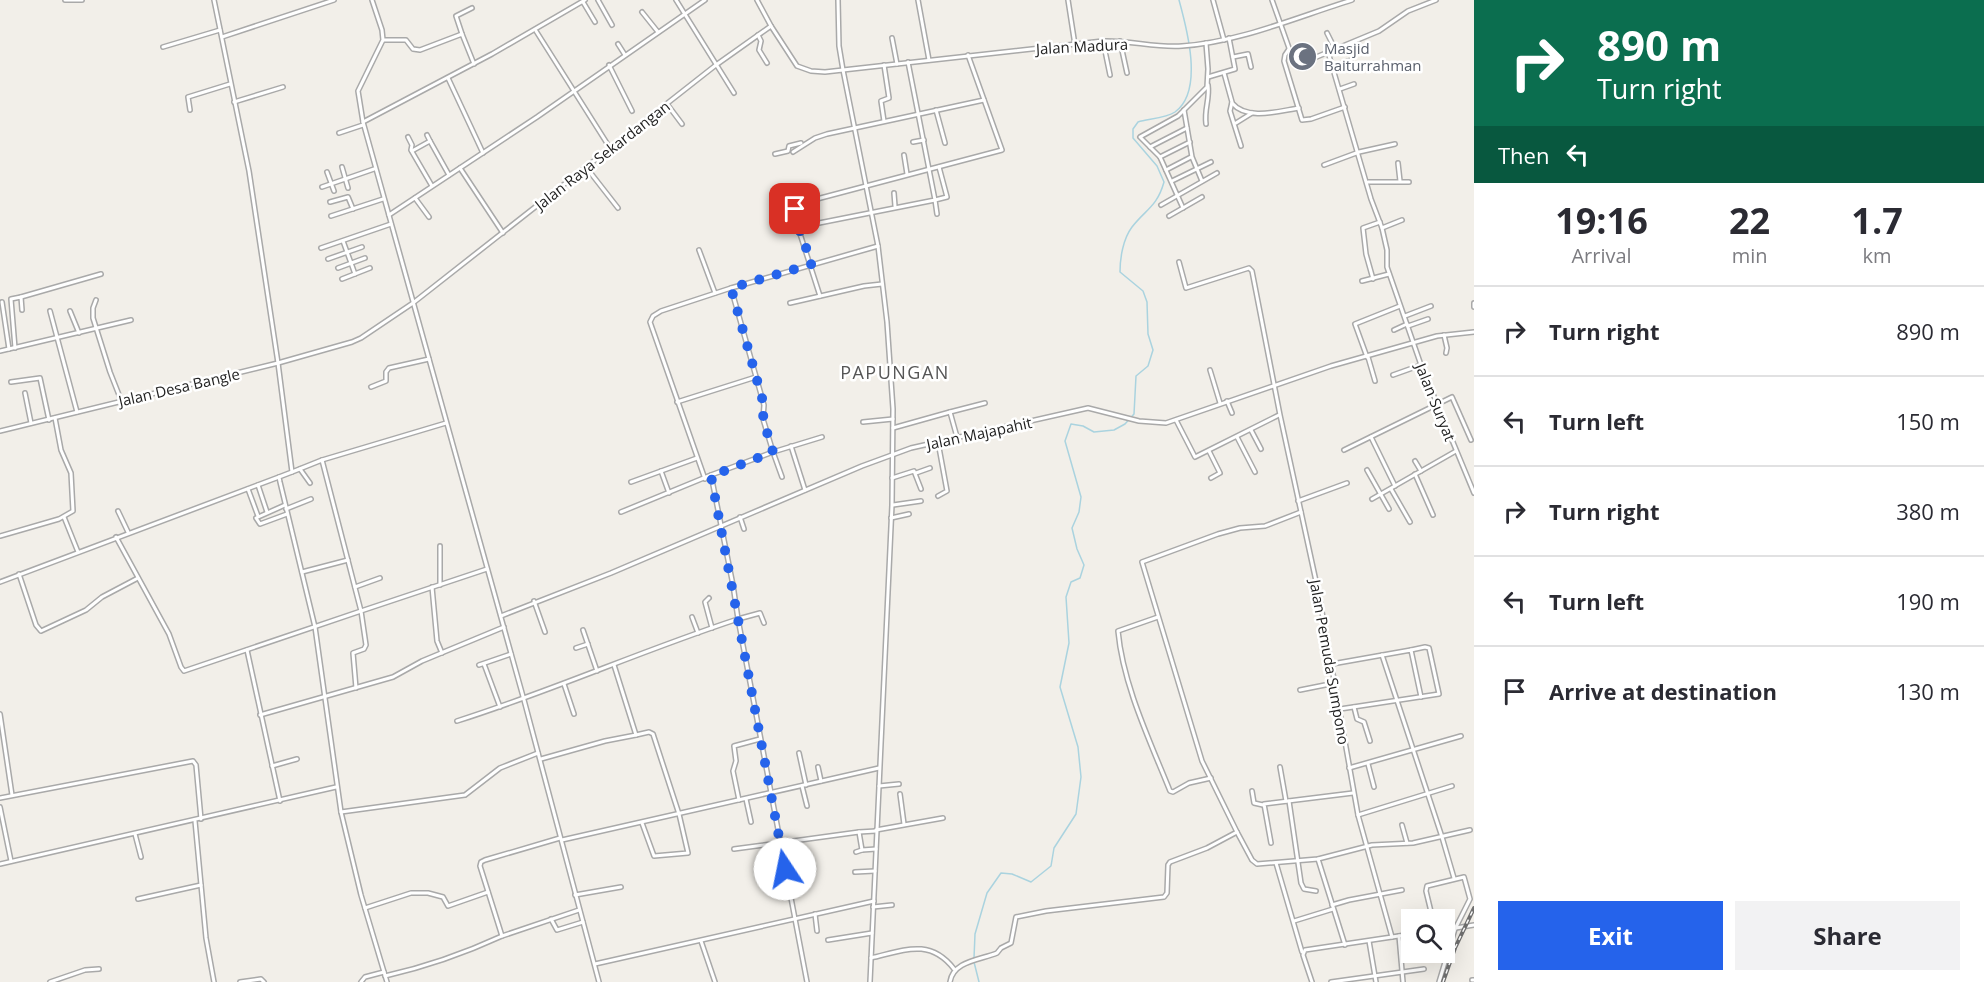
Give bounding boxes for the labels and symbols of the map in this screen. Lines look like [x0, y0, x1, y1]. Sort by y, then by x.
street label: Jalan Madura [1033, 34, 1129, 59]
place label: Masjid Baiturrahman [1324, 38, 1422, 75]
mosque icon: Masjid Baiturrahman [1287, 41, 1319, 73]
street label: Jalan Raya Sekardangan [529, 96, 674, 215]
pin [769, 183, 820, 234]
street label: Jalan Suryat [1411, 358, 1461, 444]
district label: PAPUNGAN [840, 360, 950, 384]
street label: Jalan Desa Bangle [114, 363, 242, 411]
street label: Jalan Majapahit [922, 412, 1034, 454]
street label: Jalan Pemuda Sumpono [1305, 576, 1354, 746]
position arrow [753, 837, 817, 901]

